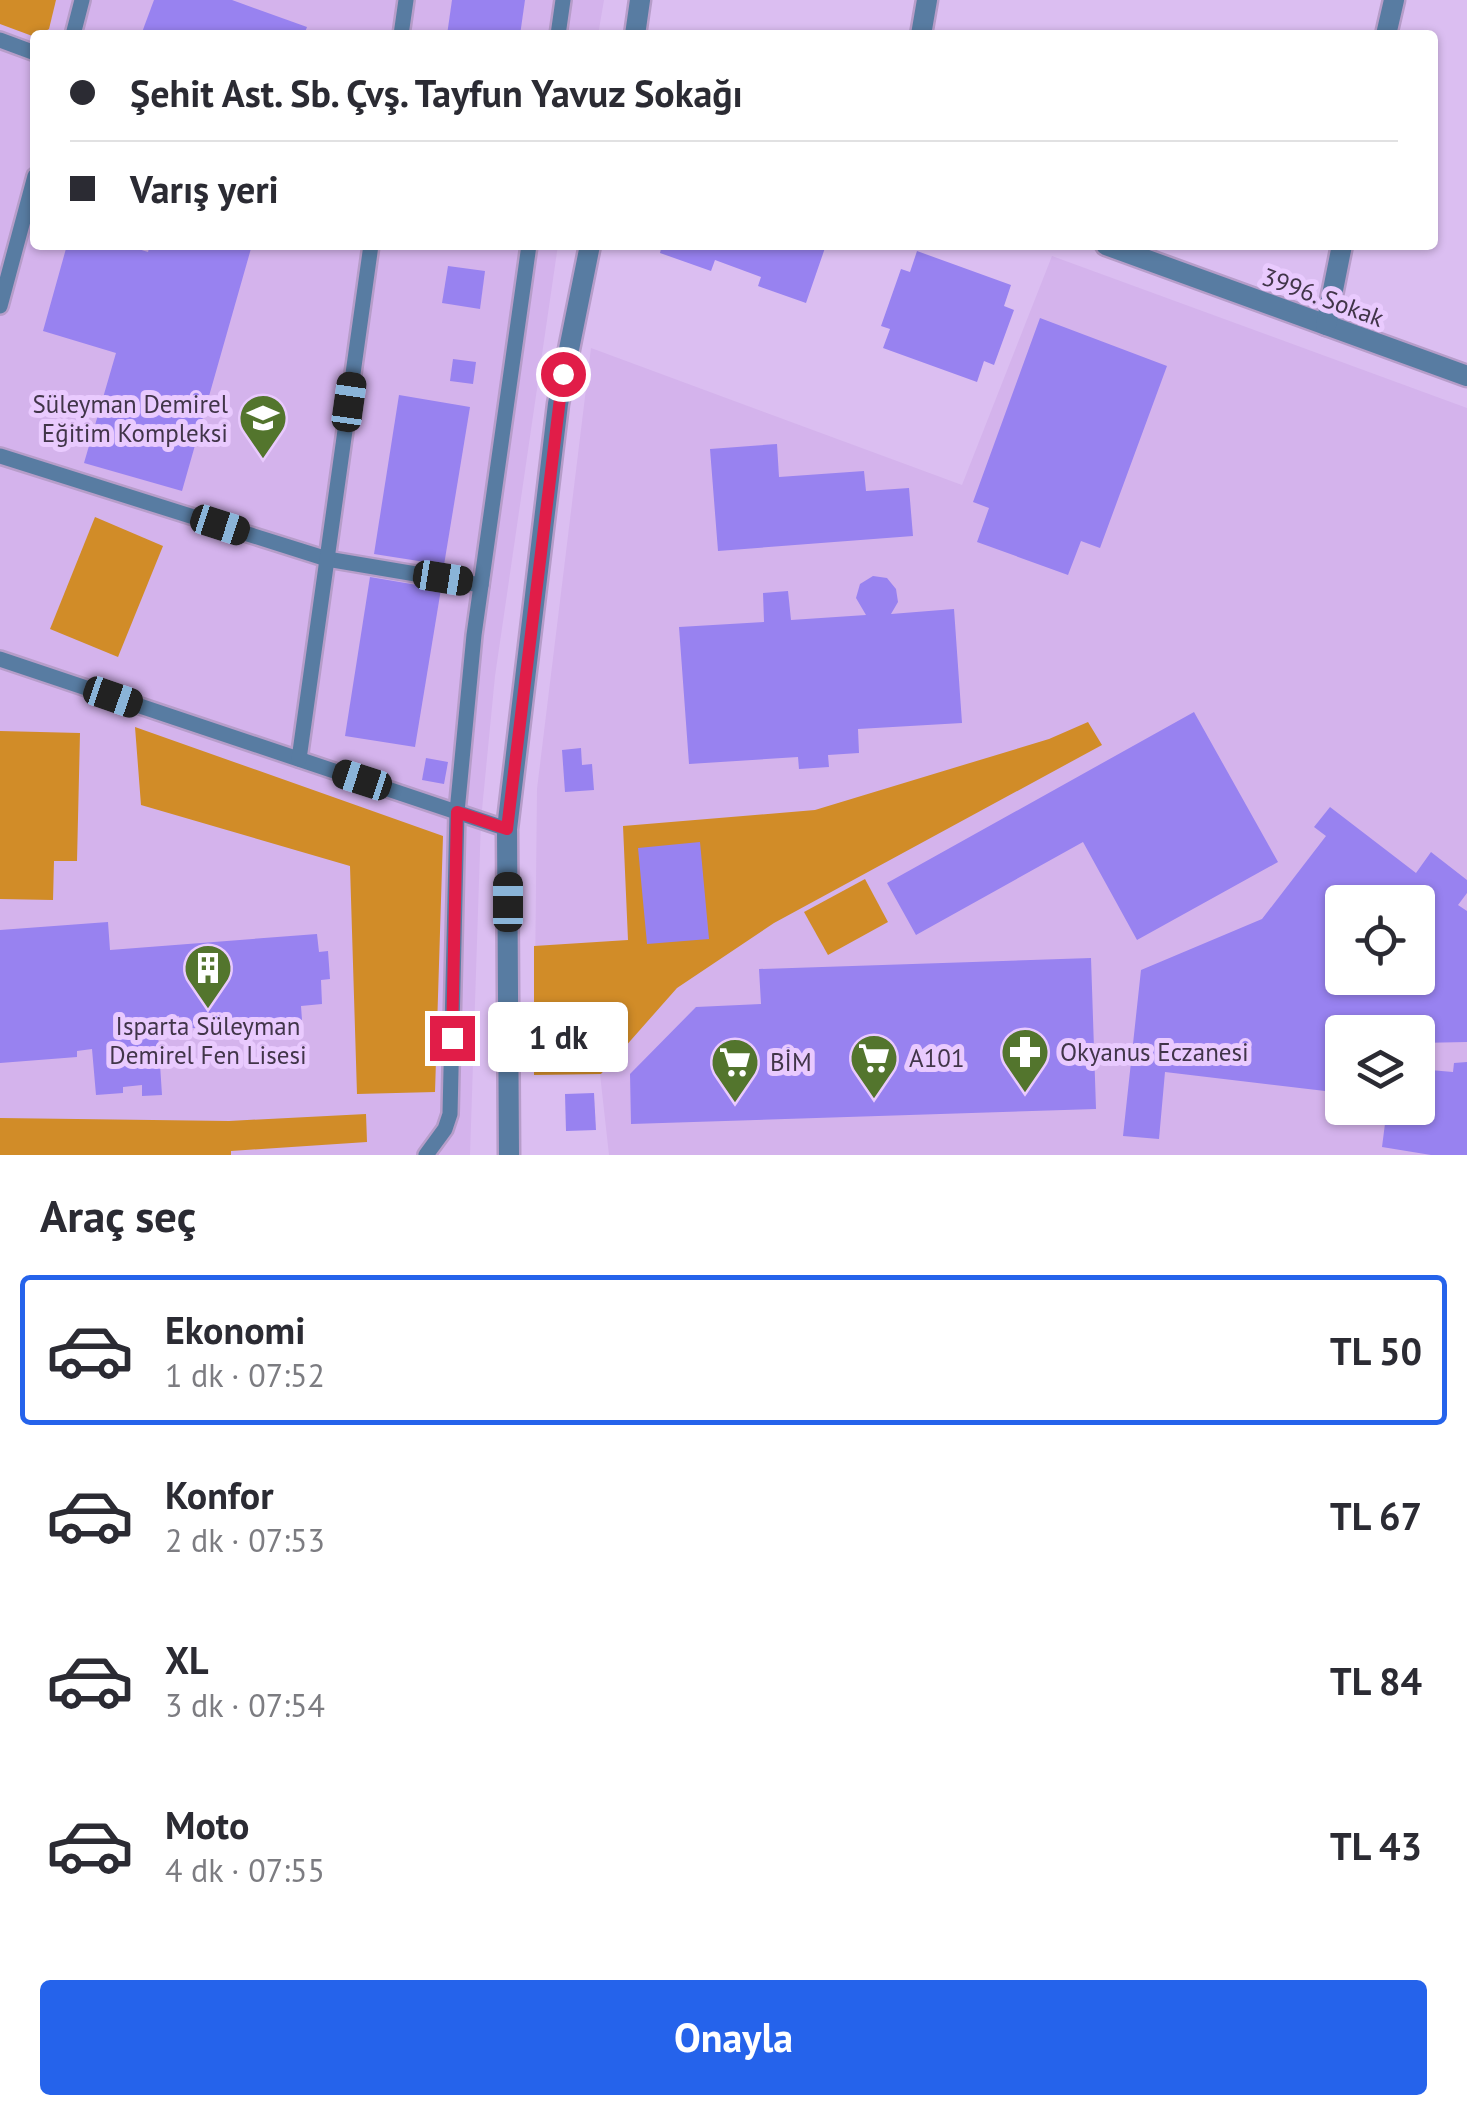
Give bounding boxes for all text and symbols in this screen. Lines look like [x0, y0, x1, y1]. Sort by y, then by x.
text: Şehit Ast. Sb. Çvş. Tayfun Yavuz Sokağı [130, 68, 743, 117]
text: Varış yeri [130, 164, 279, 213]
street label: 3996. Sokak [1258, 260, 1388, 334]
route start [541, 352, 586, 397]
car [330, 370, 368, 434]
place label: Süleyman Demirel Eğitim Kompleksi [33, 388, 229, 449]
school or university icon: Süleyman Demirel Eğitim Kompleksi [237, 392, 289, 460]
car [187, 501, 253, 549]
car [411, 558, 475, 598]
car [80, 673, 146, 721]
car [329, 756, 395, 804]
car [493, 872, 523, 932]
map controls [1325, 885, 1435, 1125]
button: locate [1325, 885, 1435, 995]
building icon: Isparta Süleyman Demirel Fen Lisesi [182, 942, 234, 1010]
callout: 1 dk [487, 1003, 627, 1073]
place label: Isparta Süleyman Demirel Fen Lisesi [109, 1010, 307, 1071]
button: layers [1325, 1015, 1435, 1125]
route end [430, 1016, 475, 1061]
text: 1 dk [528, 1016, 588, 1058]
pharmacy icon: Okyanus Eczanesi [999, 1026, 1051, 1094]
supermarket icon: A101 [848, 1032, 900, 1100]
supermarket icon: BİM [709, 1036, 761, 1104]
place label: Okyanus Eczanesi [1060, 1036, 1249, 1068]
place label: A101 [909, 1042, 965, 1074]
place label: BİM [770, 1046, 812, 1078]
text: Araç seç [40, 1186, 196, 1244]
icon: car [45, 1305, 135, 1395]
text: Ekonomi [165, 1305, 305, 1354]
text: TL 50 [1330, 1326, 1422, 1375]
text: 1 dk · 07:52 [165, 1354, 325, 1396]
icon: car [45, 1470, 135, 1560]
text: Konfor [165, 1470, 274, 1519]
text: TL 67 [1330, 1491, 1422, 1540]
text: 2 dk · 07:53 [165, 1519, 325, 1561]
icon: car [45, 1635, 135, 1725]
text: XL [165, 1635, 209, 1684]
text: TL 84 [1330, 1656, 1422, 1705]
text: 3 dk · 07:54 [165, 1684, 325, 1726]
icon: car [45, 1800, 135, 1890]
text: Moto [165, 1800, 249, 1849]
text: TL 43 [1330, 1821, 1422, 1870]
text: 4 dk · 07:55 [165, 1849, 325, 1891]
button: Onayla [40, 1980, 1427, 2095]

